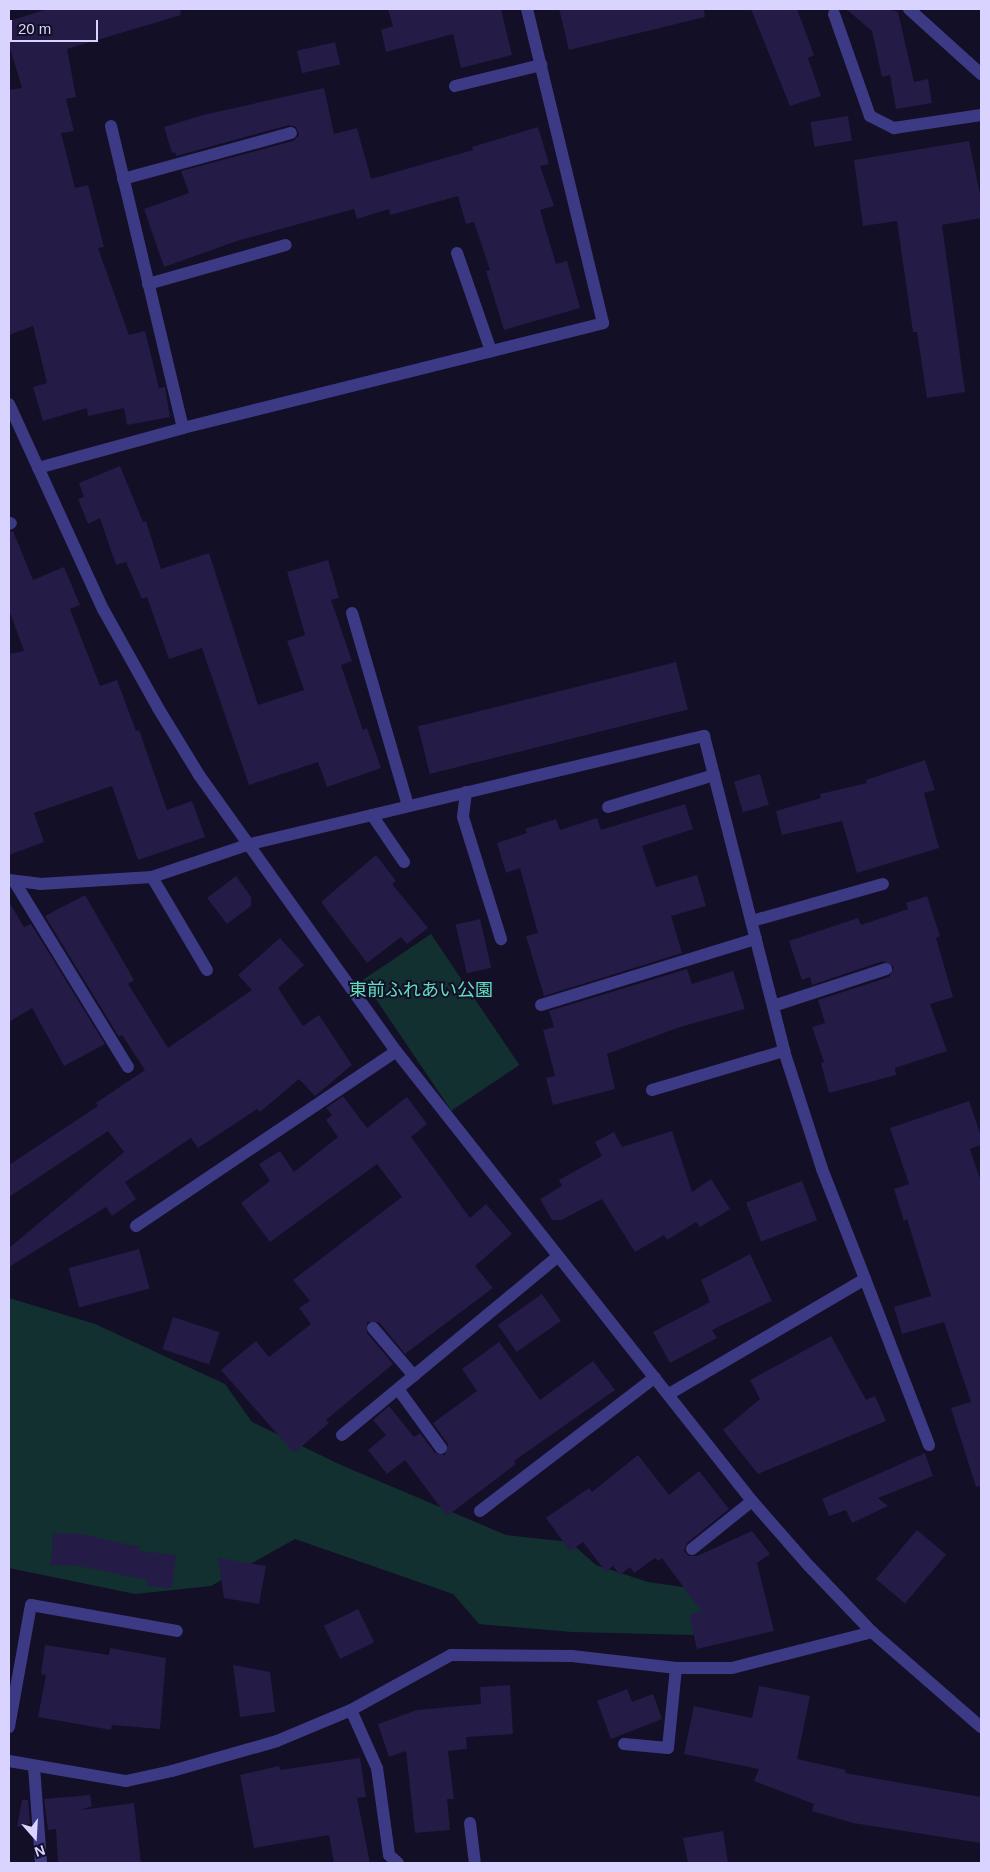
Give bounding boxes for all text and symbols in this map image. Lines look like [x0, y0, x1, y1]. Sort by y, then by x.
scale bar [12, 10, 100, 42]
text: 20 m [18, 20, 51, 37]
park label: 東前ふれあい公園 [349, 979, 493, 1001]
north arrow [10, 1812, 60, 1862]
text: N [32, 1842, 47, 1860]

